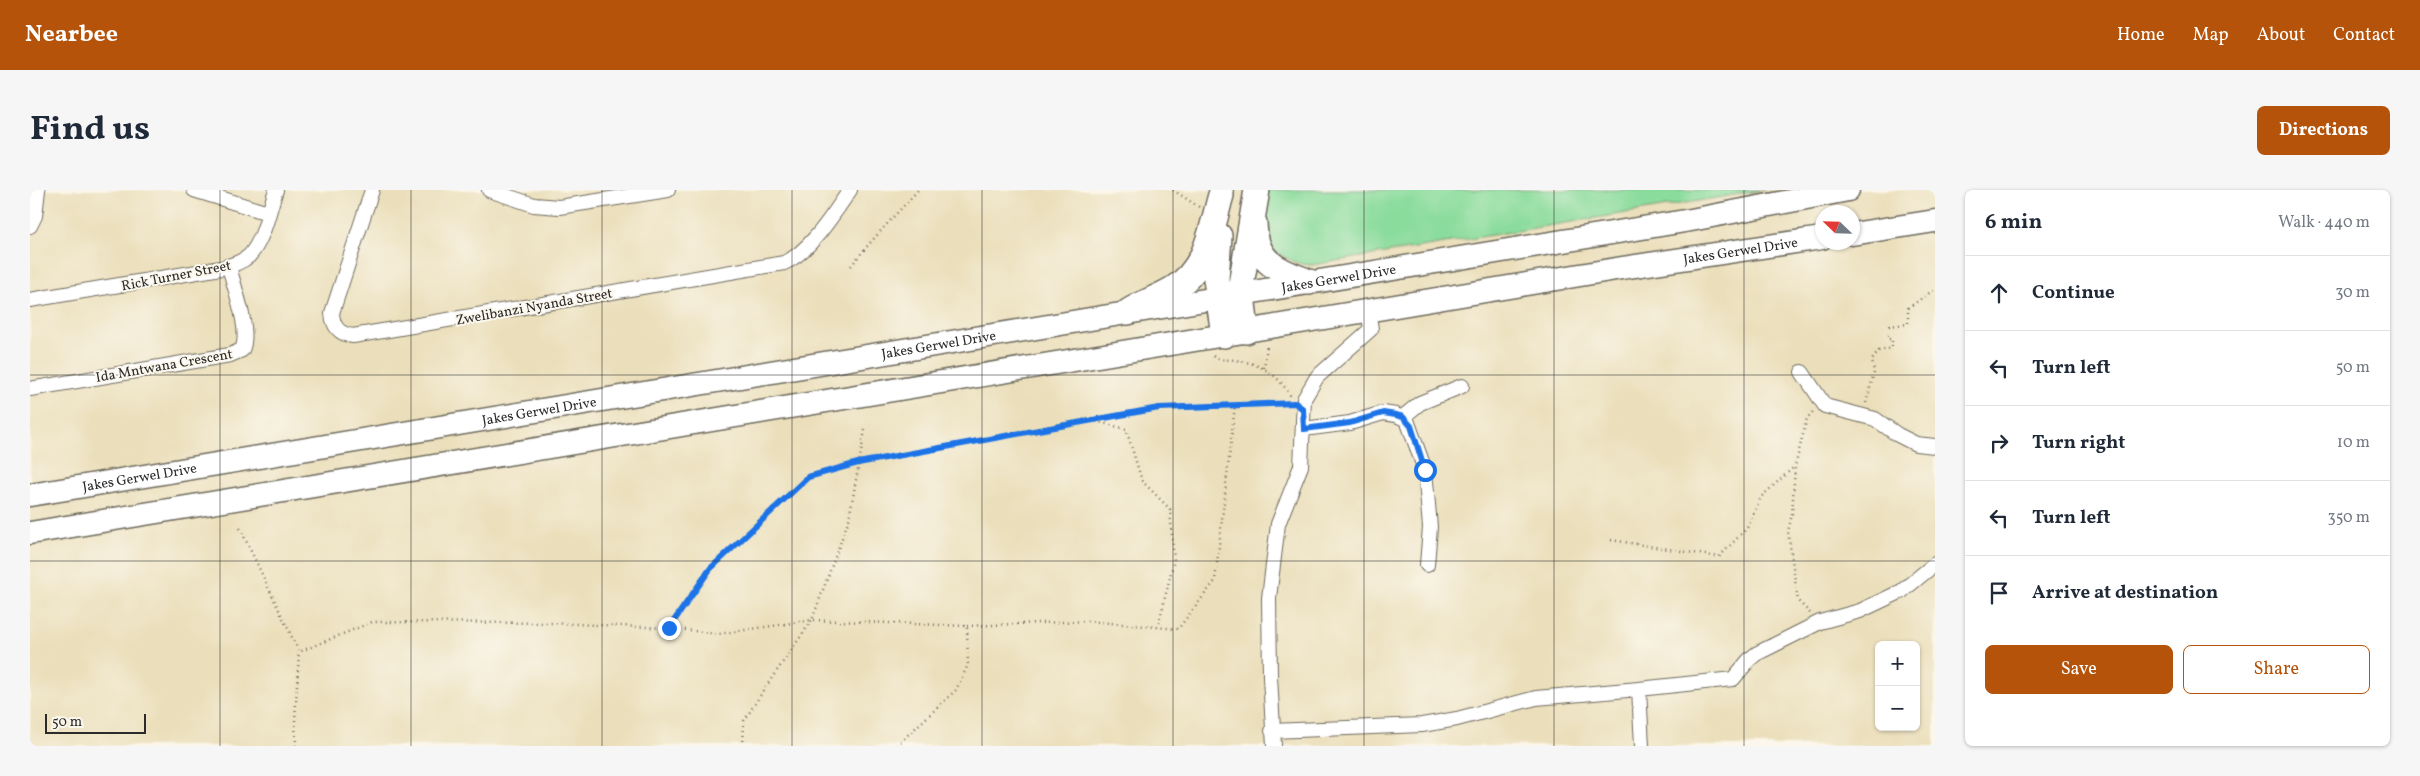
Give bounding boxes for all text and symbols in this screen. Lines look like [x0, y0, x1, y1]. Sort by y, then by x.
text: Nearbee [25, 18, 118, 52]
text: Home [2117, 23, 2165, 48]
text: Map [2193, 23, 2229, 48]
text: About [2257, 23, 2305, 48]
text: Contact [2333, 23, 2395, 48]
text: Find us [30, 106, 150, 154]
button: Directions [2257, 106, 2390, 155]
north arrow [1815, 205, 1860, 250]
text: 6 min [1985, 208, 2042, 237]
text: Walk · 440 m [2278, 212, 2370, 234]
street label: Jakes Gerwel Drive [1682, 234, 1800, 270]
street label: Rick Turner Street [120, 257, 233, 296]
street label: Jakes Gerwel Drive [1280, 261, 1398, 298]
icon: ahead [1985, 279, 2013, 307]
text: Continue [2032, 280, 2115, 306]
text: 30 m [2335, 282, 2370, 304]
street label: Zwelibanzi Nyanda Street [455, 284, 614, 331]
street label: Jakes Gerwel Drive [880, 327, 998, 365]
street label: Ida Mntwana Crescent [94, 345, 234, 388]
icon: left [1985, 354, 2013, 382]
text: Turn left [2032, 355, 2111, 381]
text: 50 m [2336, 357, 2370, 379]
street label: Jakes Gerwel Drive [481, 393, 598, 431]
icon: right [1985, 429, 2013, 457]
text: Turn right [2032, 430, 2125, 456]
text: 10 m [2337, 432, 2370, 454]
street label: Jakes Gerwel Drive [81, 459, 199, 497]
route start [1414, 459, 1437, 482]
icon: left [1985, 504, 2013, 532]
text: Turn left [2032, 505, 2111, 531]
text: 350 m [2327, 507, 2370, 529]
icon: arrive [1985, 579, 2013, 607]
text: Arrive at destination [2032, 580, 2218, 606]
route end [658, 617, 681, 640]
map controls [1875, 641, 1920, 731]
button: + [1875, 641, 1920, 686]
button: Save [1985, 645, 2173, 694]
button: Share [2183, 645, 2370, 694]
button: − [1875, 686, 1920, 731]
scale bar [45, 711, 146, 734]
text: 50 m [52, 713, 82, 732]

